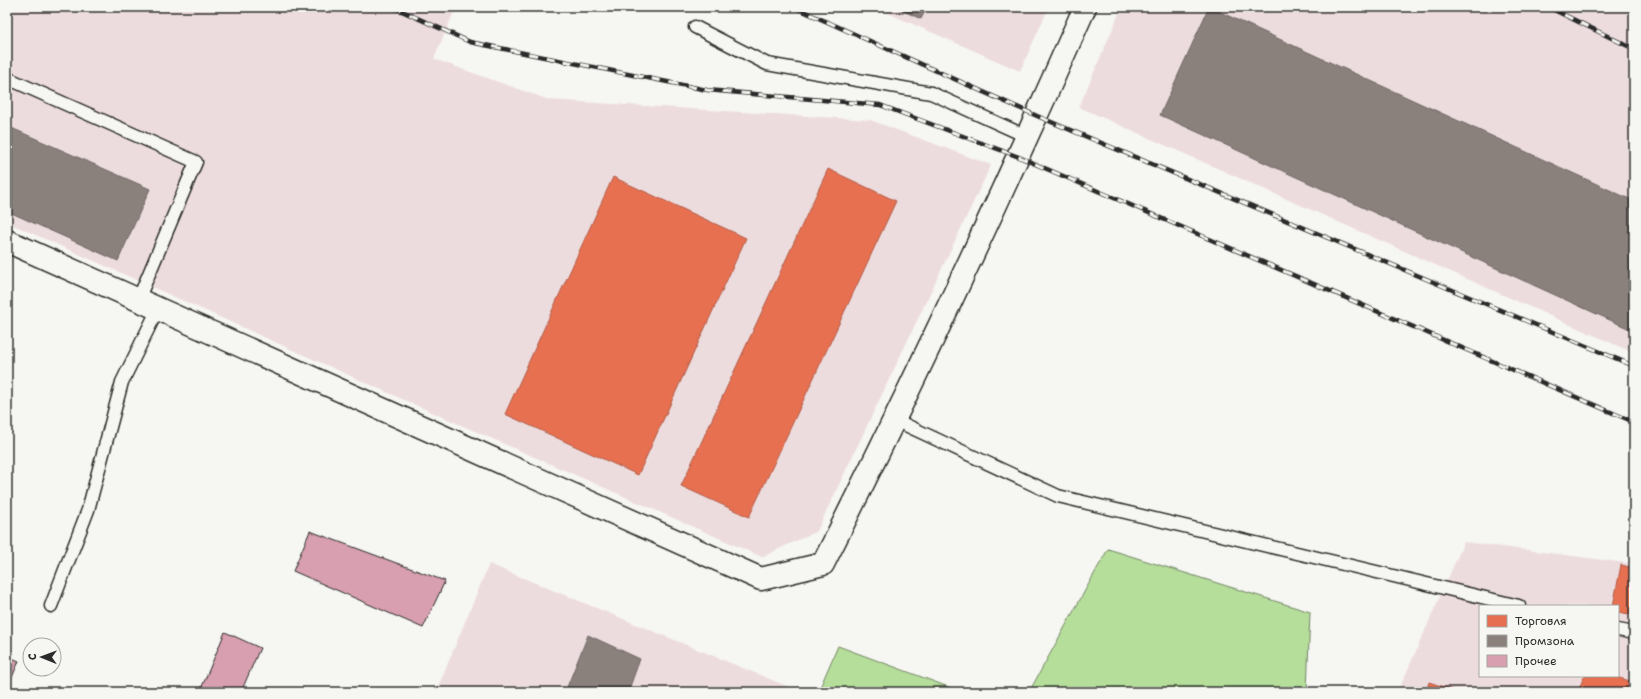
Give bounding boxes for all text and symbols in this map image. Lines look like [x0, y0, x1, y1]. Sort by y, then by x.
legend [1479, 605, 1619, 677]
text: Торговля [1515, 613, 1567, 629]
text: Промзона [1515, 633, 1575, 649]
north arrow [22, 637, 62, 677]
text: С [25, 653, 40, 660]
text: Прочее [1515, 653, 1557, 669]

